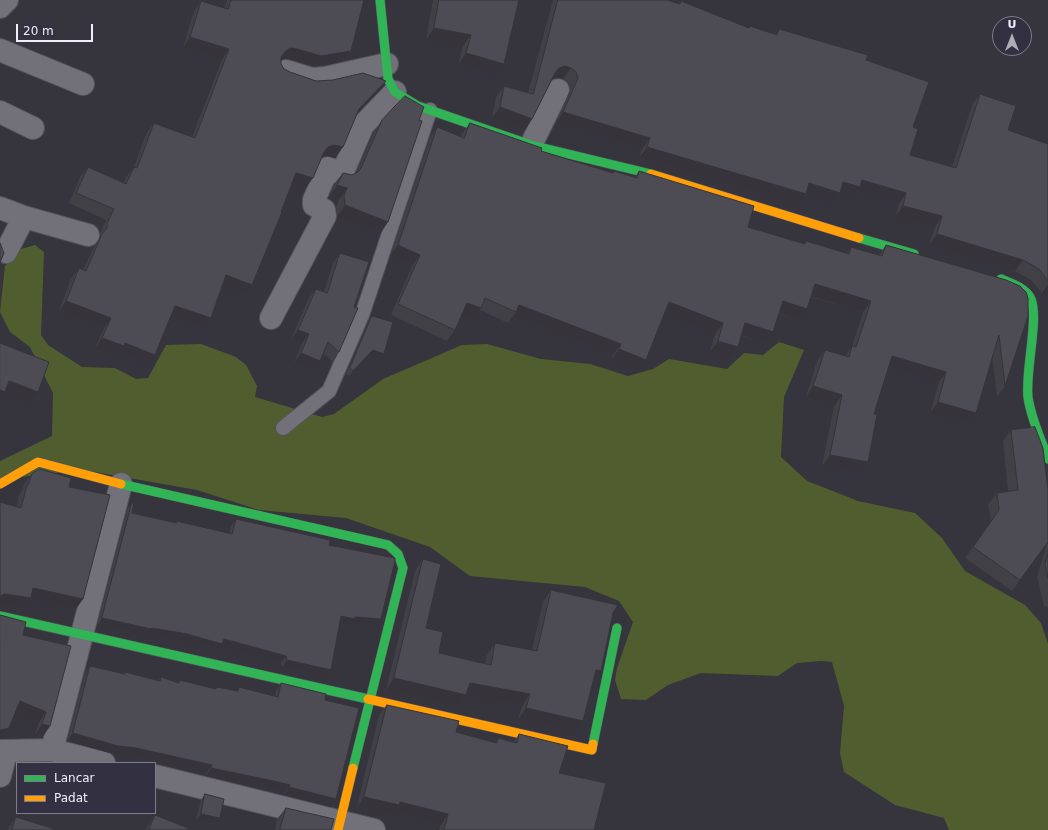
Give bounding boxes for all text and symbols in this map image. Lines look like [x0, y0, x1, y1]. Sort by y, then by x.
scale bar [18, 16, 95, 42]
north arrow [992, 16, 1032, 56]
text: U [1008, 18, 1016, 31]
text: 20 m [23, 24, 54, 38]
legend [16, 762, 156, 814]
text: Lancar [54, 771, 95, 785]
text: Padat [54, 791, 88, 805]

